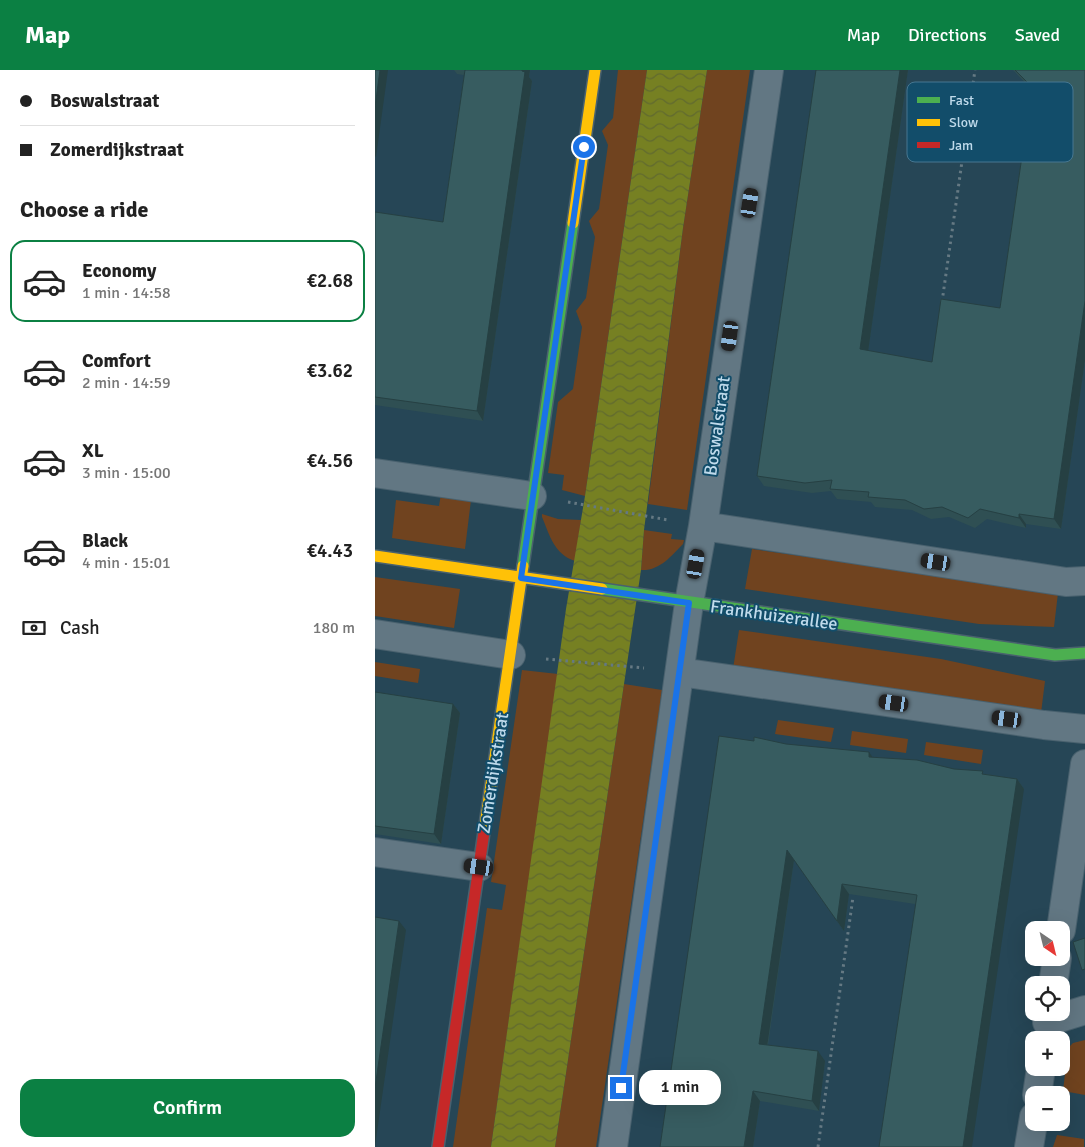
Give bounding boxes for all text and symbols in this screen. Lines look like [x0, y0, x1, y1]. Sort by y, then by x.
text: Map [25, 20, 70, 50]
text: Map [847, 24, 880, 46]
text: Directions [908, 24, 987, 46]
text: Saved [1015, 24, 1060, 46]
legend [907, 82, 1073, 162]
text: Boswalstraat [50, 89, 159, 113]
text: Fast [949, 92, 974, 109]
text: Slow [949, 114, 978, 131]
route start [573, 136, 595, 158]
text: Jam [949, 137, 973, 154]
text: Zomerdijkstraat [50, 138, 184, 162]
car [740, 187, 759, 219]
text: Choose a ride [20, 196, 148, 223]
icon: car [22, 259, 67, 304]
text: Economy [82, 259, 156, 283]
text: €2.68 [307, 269, 353, 293]
text: 1 min · 14:58 [82, 283, 171, 303]
car [720, 320, 739, 352]
icon: car [22, 349, 67, 394]
text: Comfort [82, 349, 151, 373]
text: €3.62 [307, 359, 353, 383]
text: 2 min · 14:59 [82, 373, 171, 393]
street label: Boswalstraat [699, 375, 735, 477]
icon: car [22, 439, 67, 484]
text: XL [82, 439, 104, 463]
text: €4.56 [307, 449, 353, 473]
text: 3 min · 15:00 [82, 463, 171, 483]
icon: car [22, 529, 67, 574]
text: Black [82, 529, 128, 553]
text: €4.43 [307, 539, 353, 563]
car [686, 548, 705, 580]
car [920, 552, 951, 572]
text: 4 min · 15:01 [82, 553, 171, 573]
street label: Frankhuizerallee [709, 595, 839, 635]
icon: cash [20, 614, 48, 642]
text: Cash [60, 616, 100, 640]
text: 180 m [313, 618, 355, 638]
car [878, 693, 909, 713]
car [991, 709, 1022, 729]
street label: Zomerdijkstraat [473, 711, 513, 835]
car [463, 857, 494, 877]
north arrow [1025, 921, 1070, 966]
map controls [1025, 921, 1070, 1131]
button: locate [1025, 976, 1070, 1021]
button: + [1025, 1031, 1070, 1076]
callout: 1 min [639, 1070, 721, 1106]
route end [610, 1077, 632, 1099]
text: 1 min [661, 1077, 699, 1097]
button: Confirm [20, 1079, 355, 1137]
button: − [1025, 1086, 1070, 1131]

